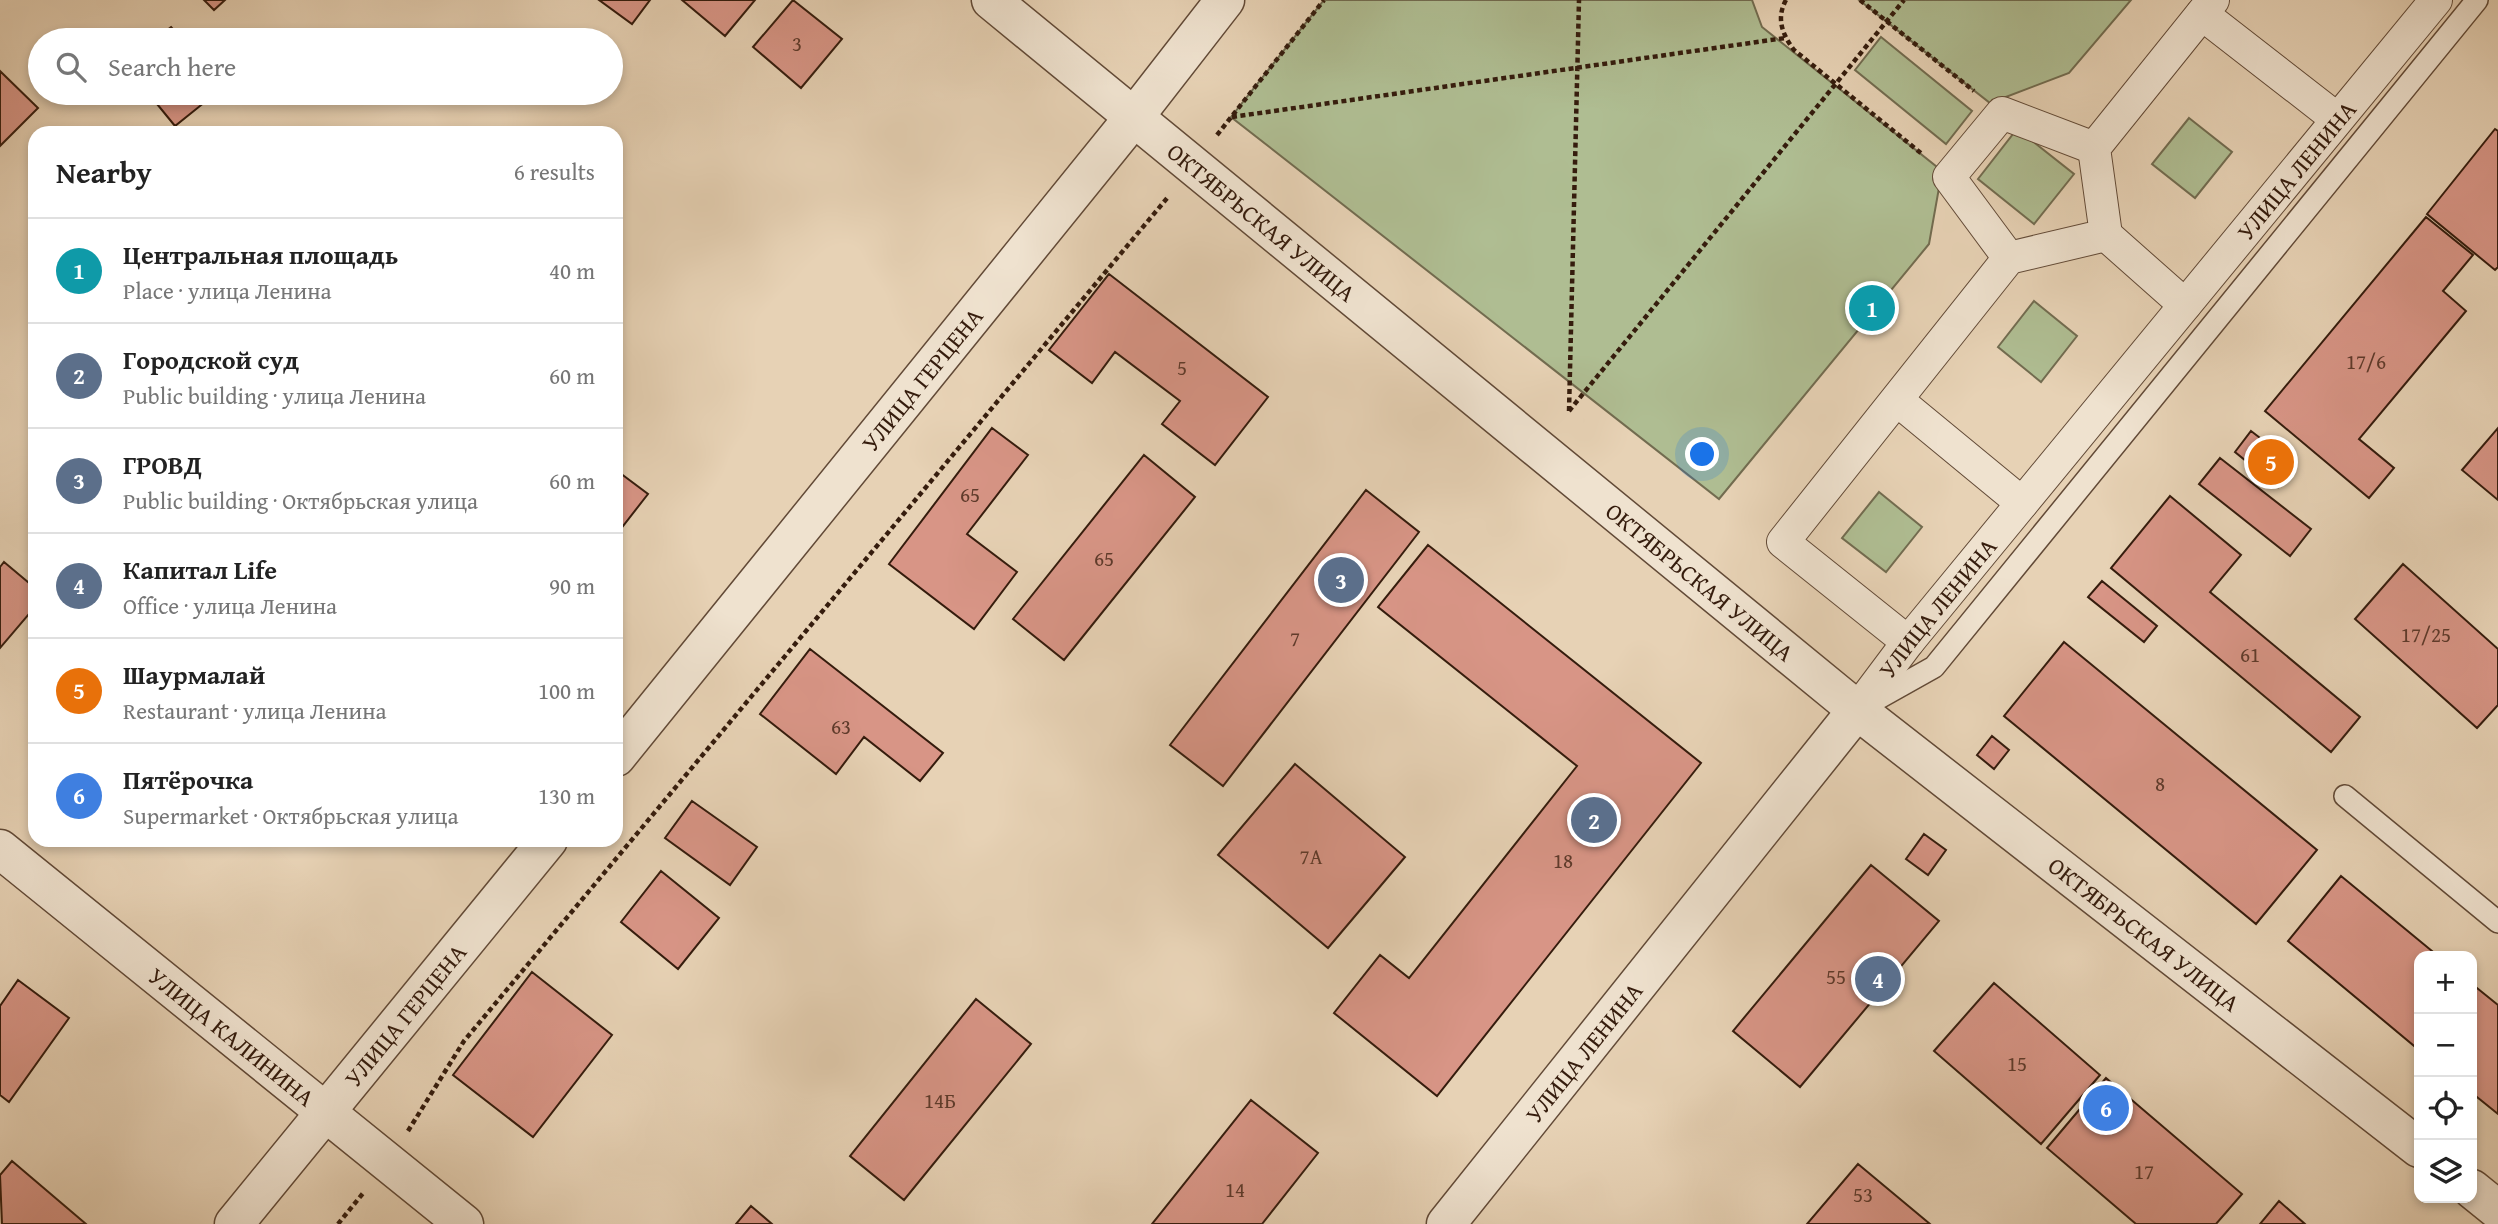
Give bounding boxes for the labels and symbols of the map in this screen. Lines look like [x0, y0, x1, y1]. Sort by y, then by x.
house number: 3 [792, 28, 802, 59]
street label: УЛИЦА ЛЕНИНА [2228, 92, 2364, 247]
street label: ОКТЯБРЬСКАЯ УЛИЦА [1160, 134, 1364, 310]
pin: 1 [1849, 282, 1895, 334]
street label: УЛИЦА ГЕРЦЕНА [853, 299, 991, 459]
house number: 17/6 [2346, 346, 2386, 377]
house number: 5 [1177, 352, 1187, 383]
pin: 5 [2248, 436, 2294, 488]
your location [1685, 437, 1719, 471]
house number: 65 [960, 479, 980, 510]
street label: ОКТЯБРЬСКАЯ УЛИЦА [1598, 493, 1802, 670]
street label: УЛИЦА ЛЕНИНА [1870, 530, 2005, 685]
house number: 65 [1094, 543, 1114, 574]
pin: 3 [1318, 554, 1364, 606]
house number: 17/25 [2401, 619, 2451, 650]
house number: 7 [1290, 623, 1300, 654]
house number: 61 [2240, 639, 2260, 670]
house number: 63 [831, 711, 851, 742]
house number: 8 [2155, 768, 2165, 799]
pin: 2 [1571, 794, 1617, 846]
house number: 7А [1300, 841, 1323, 872]
house number: 18 [1553, 845, 1573, 876]
street label: ОКТЯБРЬСКАЯ УЛИЦА [2041, 848, 2248, 1020]
street label: УЛИЦА ГЕРЦЕНА [336, 935, 474, 1094]
pin: 4 [1855, 953, 1901, 1005]
street label: УЛИЦА КАЛИНИНА [141, 958, 323, 1115]
house number: 55 [1826, 961, 1846, 992]
street label: УЛИЦА ЛЕНИНА [1516, 974, 1651, 1130]
house number: 15 [2007, 1048, 2027, 1079]
pin: 6 [2083, 1082, 2129, 1134]
house number: 14Б [924, 1085, 956, 1116]
house number: 17 [2134, 1156, 2154, 1187]
house number: 14 [1225, 1174, 1245, 1205]
house number: 53 [1853, 1179, 1873, 1210]

